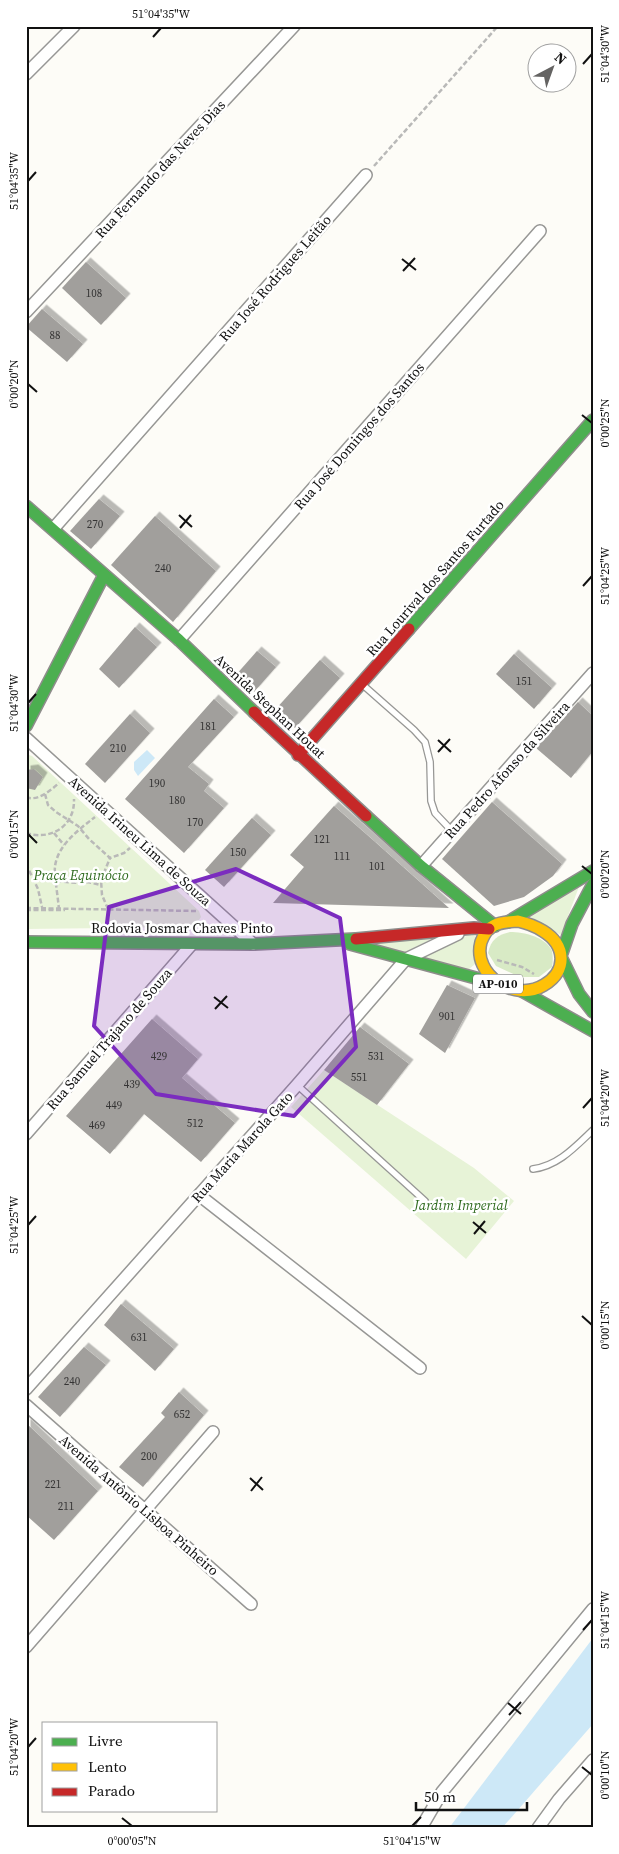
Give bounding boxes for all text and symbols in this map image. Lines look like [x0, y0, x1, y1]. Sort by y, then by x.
text: 51°04'35"W [132, 6, 190, 22]
text: 51°04'30"W [597, 25, 613, 83]
north arrow [526, 42, 576, 92]
text: N [550, 47, 571, 69]
street label: Rua Fernando das Neves Dias [90, 95, 230, 243]
text: 51°04'35"W [6, 152, 22, 210]
street label: Rua José Rodrigues Leitão [214, 210, 336, 346]
house number: 108 [86, 286, 102, 301]
house number: 88 [50, 328, 61, 343]
street label: Rua José Domingos dos Santos [289, 358, 429, 514]
text: 0°00'20"N [6, 359, 22, 409]
text: 0°00'25"N [597, 398, 613, 448]
street label: Rua Lourival dos Santos Furtado [361, 495, 509, 661]
house number: 270 [87, 517, 104, 532]
text: 51°04'25"W [597, 547, 613, 605]
house number: 240 [155, 561, 172, 576]
street label: Avenida Stephan Houat [210, 649, 330, 763]
text: 51°04'30"W [6, 674, 22, 732]
house number: 151 [516, 674, 532, 689]
street label: Rua Pedro Afonso da Silveira [440, 696, 575, 843]
house number: 181 [200, 719, 216, 734]
house number: 210 [110, 741, 127, 756]
street label: Avenida Irineu Lima de Souza [64, 771, 216, 911]
house number: 190 [149, 776, 166, 791]
house number: 180 [169, 793, 186, 808]
text: 0°00'15"N [6, 809, 22, 859]
house number: 170 [187, 815, 204, 830]
house number: 121 [314, 832, 330, 847]
house number: 150 [230, 845, 247, 860]
house number: 111 [334, 849, 350, 864]
text: 0°00'20"N [597, 849, 613, 899]
house number: 101 [369, 859, 385, 874]
park label: Praça Equinócio [32, 865, 129, 885]
street label: Rodovia Josmar Chaves Pinto [91, 918, 273, 938]
street label: Rua Samuel Trajano de Souza [42, 963, 177, 1114]
road number: AP-010 [473, 974, 523, 994]
house number: 901 [439, 1009, 455, 1024]
house number: 429 [151, 1049, 167, 1064]
house number: 531 [368, 1049, 384, 1064]
text: 51°04'20"W [597, 1069, 613, 1127]
house number: 551 [351, 1070, 367, 1085]
house number: 439 [124, 1077, 140, 1092]
street label: Rua Maria Marola Gato [187, 1087, 298, 1207]
house number: 449 [106, 1098, 122, 1113]
house number: 512 [187, 1116, 204, 1131]
house number: 469 [89, 1118, 105, 1133]
park label: Jardim Imperial [412, 1195, 508, 1215]
text: 51°04'25"W [6, 1196, 22, 1254]
text: 0°00'15"N [597, 1300, 613, 1350]
house number: 631 [131, 1330, 147, 1345]
house number: 240 [64, 1374, 81, 1389]
house number: 652 [174, 1407, 191, 1422]
street label: Avenida Antônio Lisboa Pinheiro [55, 1430, 223, 1580]
house number: 200 [141, 1449, 158, 1464]
house number: 221 [45, 1477, 61, 1492]
house number: 211 [58, 1499, 74, 1514]
text: 51°04'15"W [597, 1591, 613, 1649]
text: 51°04'20"W [6, 1718, 22, 1776]
legend [42, 1722, 218, 1812]
text: Livre [88, 1730, 123, 1751]
text: 0°00'10"N [597, 1750, 613, 1800]
text: Lento [88, 1756, 127, 1777]
scale bar [416, 1779, 528, 1811]
text: Parado [88, 1780, 135, 1801]
text: 50 m [424, 1786, 456, 1807]
text: 0°00'05"N [107, 1833, 157, 1849]
text: 51°04'15"W [383, 1833, 441, 1849]

